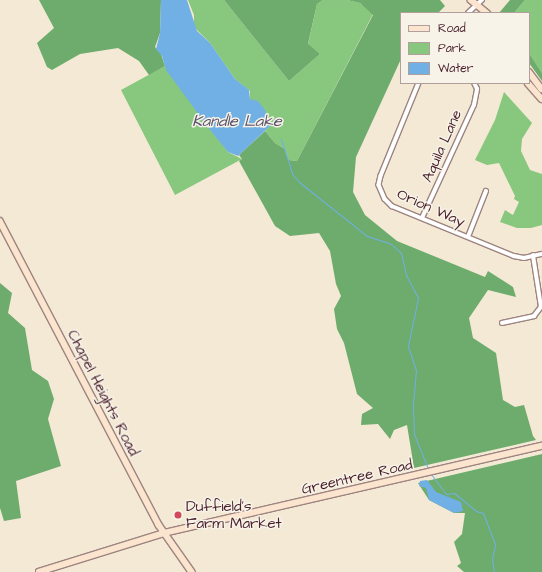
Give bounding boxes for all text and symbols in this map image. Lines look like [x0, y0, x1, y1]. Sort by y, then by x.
legend [400, 12, 530, 84]
text: Road [438, 20, 466, 37]
text: Park [438, 40, 466, 57]
text: Water [438, 60, 473, 77]
street label: Aquila Lane [418, 107, 466, 185]
water label: Kandle Lake [192, 111, 282, 131]
street label: Orion Way [394, 185, 468, 231]
street label: Chapel Heights Road [63, 327, 143, 459]
street label: Greentree Road [300, 455, 414, 499]
place label: Duffield's Farm Market [186, 497, 282, 532]
marker: Duffield's Farm Market [173, 510, 183, 520]

